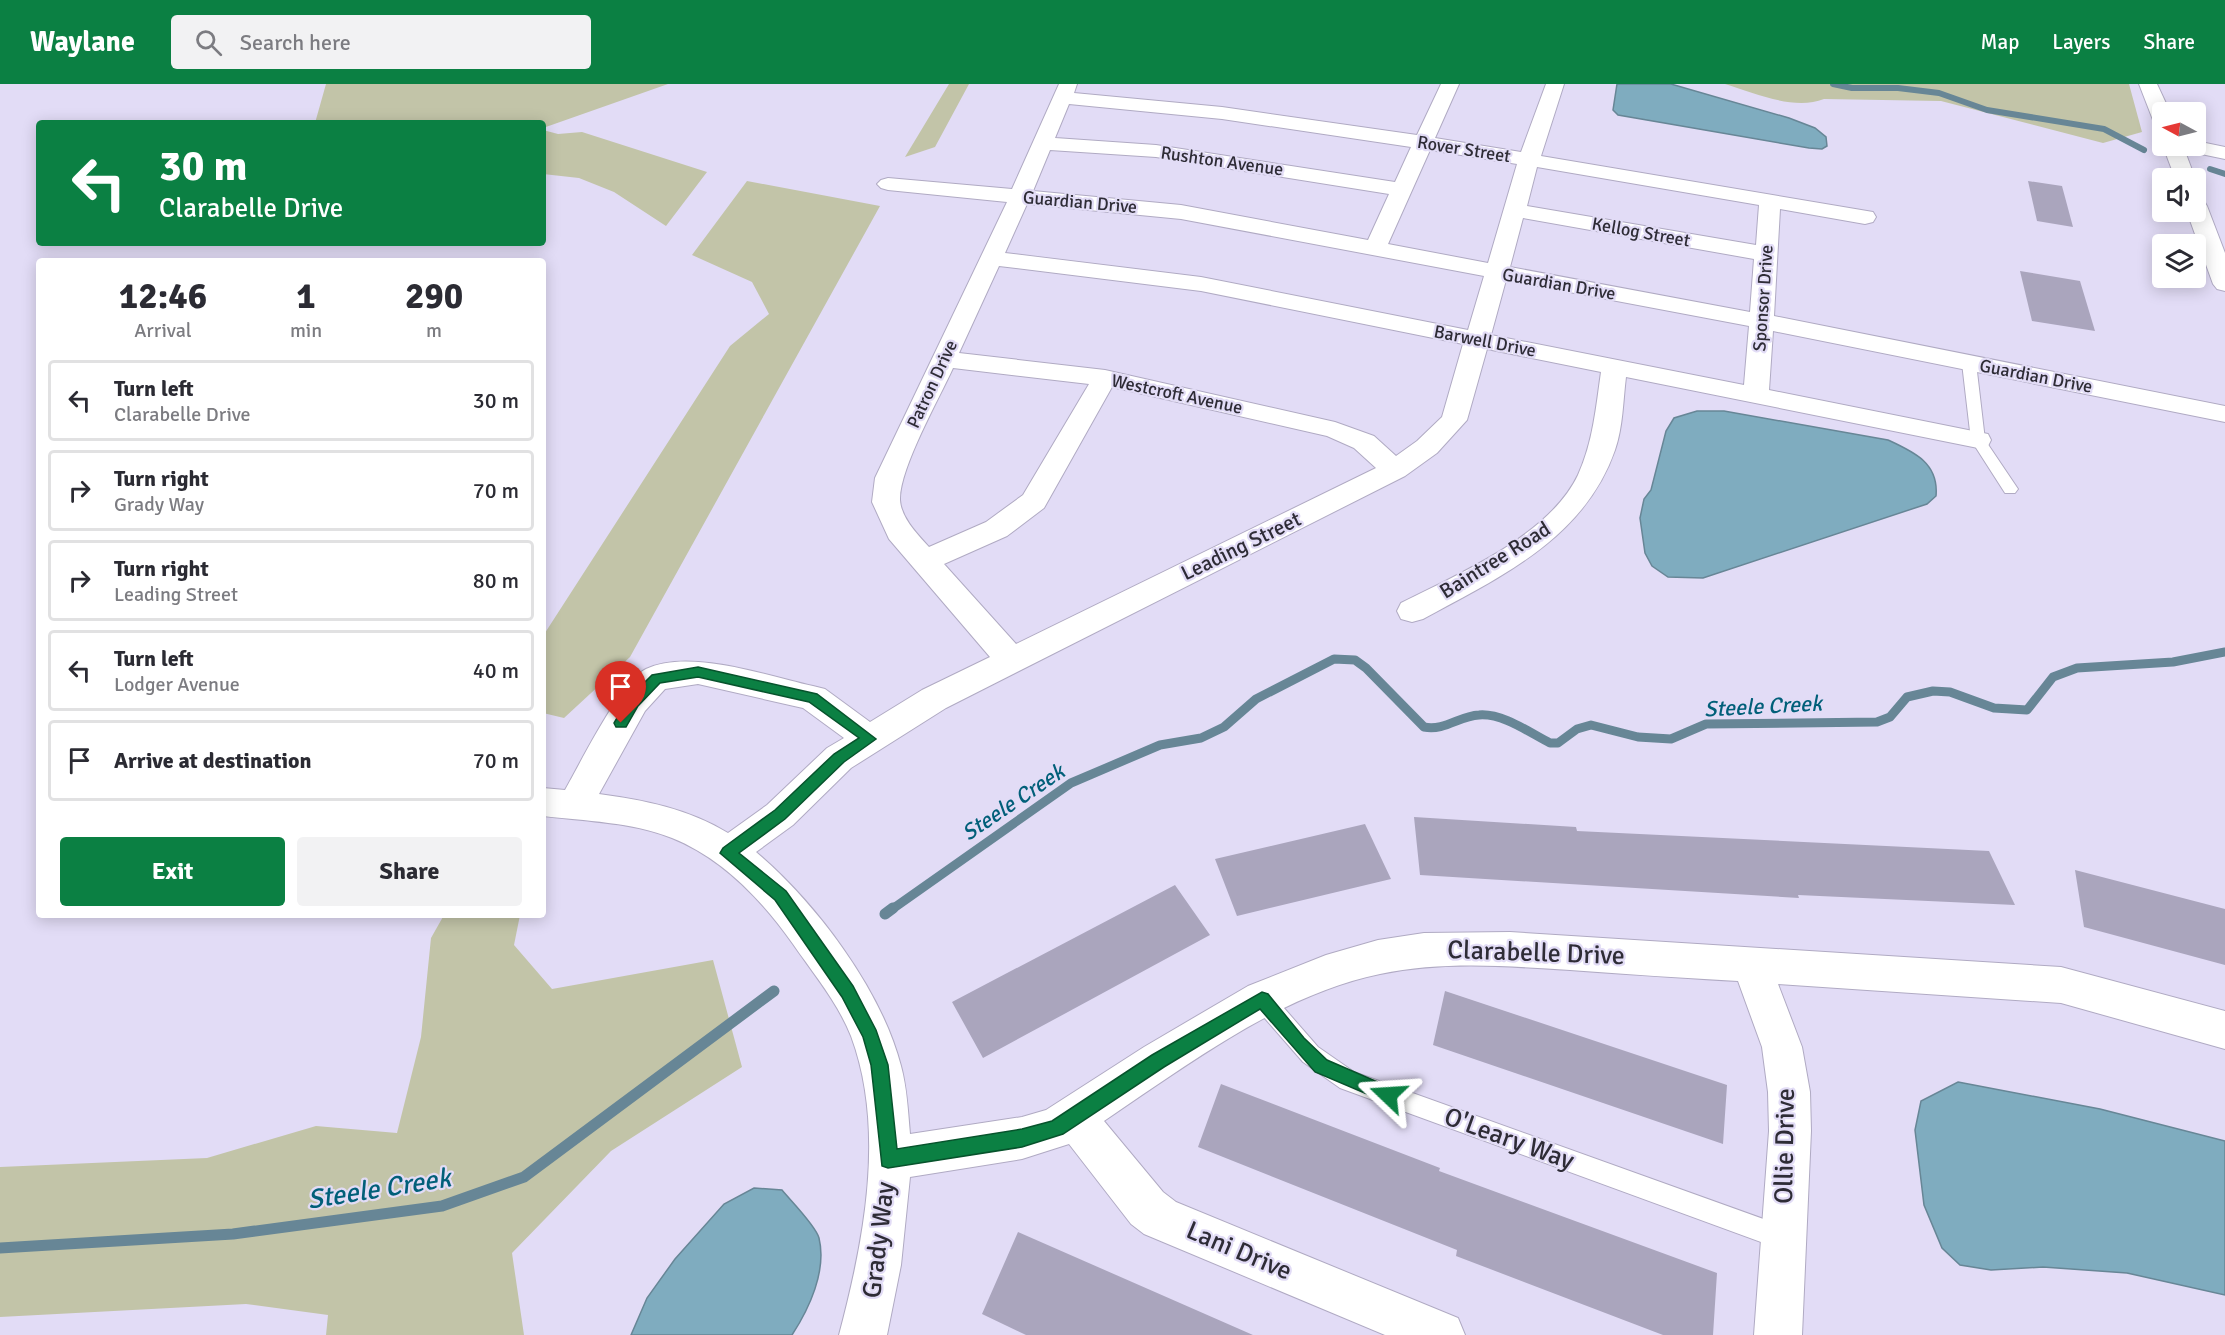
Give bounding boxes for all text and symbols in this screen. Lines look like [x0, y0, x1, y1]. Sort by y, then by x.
search box [171, 15, 591, 69]
text: Waylane [30, 25, 135, 59]
icon: search [192, 26, 225, 59]
text: Search here [240, 29, 351, 56]
text: Map [1981, 29, 2019, 55]
text: Layers [2052, 29, 2110, 55]
text: Share [2143, 29, 2195, 55]
north arrow [2152, 102, 2206, 156]
map controls [2152, 102, 2206, 288]
street label: Rover Street [1416, 131, 1512, 167]
text: 30 m [159, 141, 248, 192]
street label: Rushton Avenue [1159, 142, 1285, 180]
icon: left [60, 144, 138, 222]
button: sound [2152, 168, 2206, 222]
street label: Guardian Drive [1022, 186, 1138, 218]
text: Clarabelle Drive [159, 192, 343, 225]
street label: Kellog Street [1590, 213, 1692, 251]
button: layers [2152, 234, 2206, 288]
street label: Sponsor Drive [1748, 244, 1778, 352]
street label: Guardian Drive [1501, 263, 1617, 305]
text: 12:46 [119, 274, 207, 319]
text: 1 [296, 274, 316, 319]
text: 290 [405, 274, 463, 319]
text: Arrival [134, 318, 192, 343]
text: min [290, 318, 322, 343]
text: m [426, 318, 442, 343]
street label: Barwell Drive [1432, 320, 1538, 362]
street label: Patron Drive [902, 336, 962, 432]
street label: Guardian Drive [1978, 354, 2094, 398]
street label: Westcroft Avenue [1109, 369, 1245, 419]
text: Turn left [114, 375, 194, 402]
icon: left [63, 384, 96, 417]
text: 30 m [473, 387, 519, 414]
text: Clarabelle Drive [114, 402, 251, 427]
text: Turn right [114, 465, 209, 492]
icon: right [63, 474, 96, 507]
text: 70 m [473, 477, 519, 504]
text: Grady Way [114, 492, 204, 517]
street label: Leading Street [1177, 506, 1305, 586]
street label: Baintree Road [1435, 516, 1555, 604]
text: Turn right [114, 555, 209, 582]
icon: right [63, 564, 96, 597]
text: 80 m [473, 567, 519, 594]
text: Leading Street [114, 582, 238, 607]
text: Turn left [114, 645, 194, 672]
icon: left [63, 654, 96, 687]
text: 40 m [473, 657, 519, 684]
pin [595, 661, 646, 723]
icon: arrive [604, 670, 637, 703]
text: Lodger Avenue [114, 672, 240, 697]
water label: Steele Creek [1703, 689, 1825, 723]
icon: arrive [63, 744, 96, 777]
text: Arrive at destination [114, 747, 311, 774]
text: 70 m [473, 747, 519, 774]
water label: Steele Creek [957, 757, 1071, 846]
button: Exit [60, 837, 285, 906]
button: Share [297, 837, 522, 906]
street label: Clarabelle Drive [1447, 934, 1625, 972]
position arrow [1356, 1063, 1420, 1127]
street label: Ollie Drive [1768, 1088, 1802, 1204]
street label: O'Leary Way [1440, 1101, 1578, 1177]
water label: Steele Creek [305, 1161, 455, 1217]
street label: Grady Way [856, 1180, 902, 1300]
street label: Lani Drive [1181, 1214, 1297, 1288]

